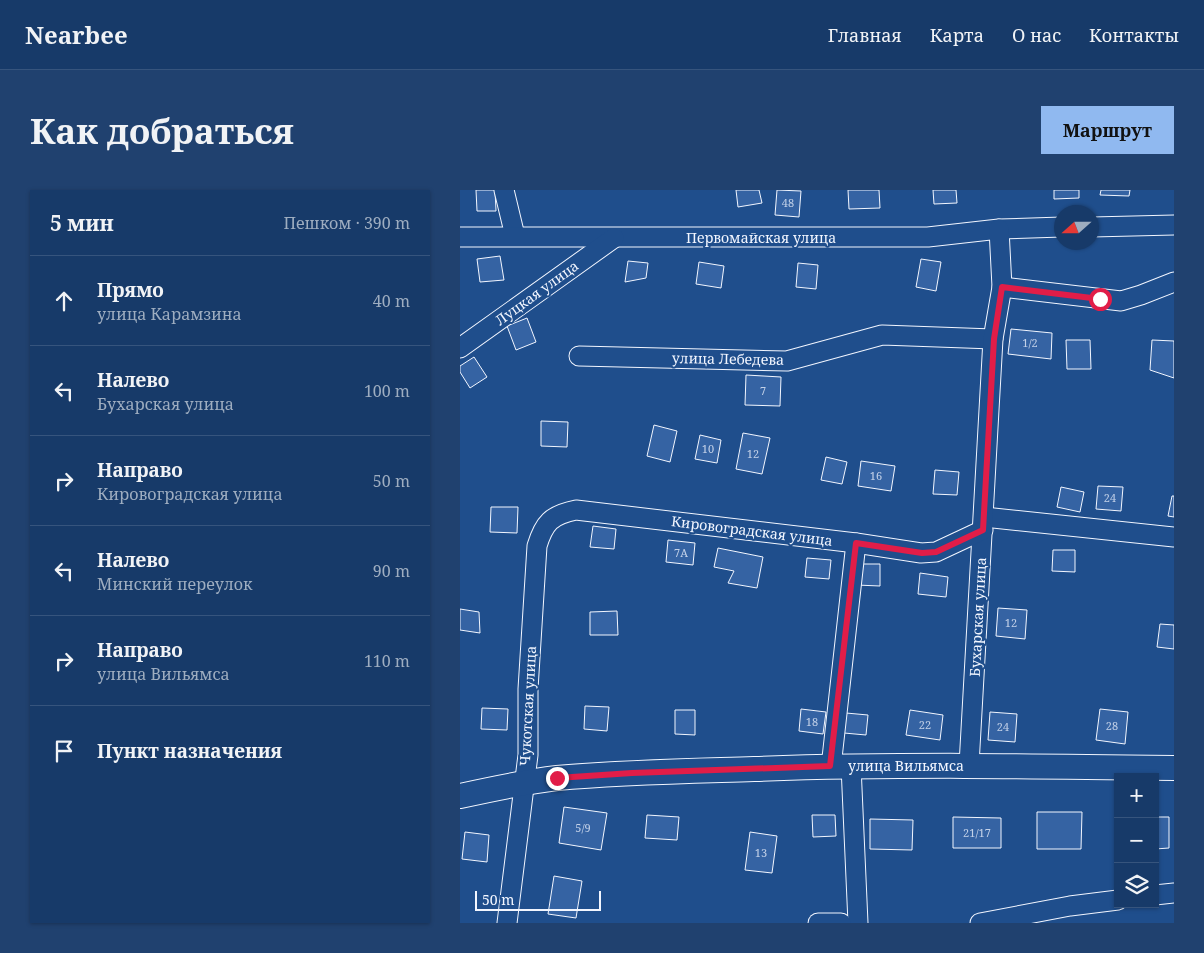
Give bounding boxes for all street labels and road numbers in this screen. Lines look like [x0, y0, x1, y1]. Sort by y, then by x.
street label: Первомайская улица [686, 228, 836, 247]
street label: Луцкая улица [491, 256, 582, 329]
street label: улица Лебедева [672, 348, 784, 369]
street label: Кировоградская улица [670, 511, 834, 550]
street label: Бухарская улица [965, 557, 990, 677]
street label: Чукотская улица [515, 645, 540, 767]
street label: улица Вильямса [848, 756, 964, 775]

